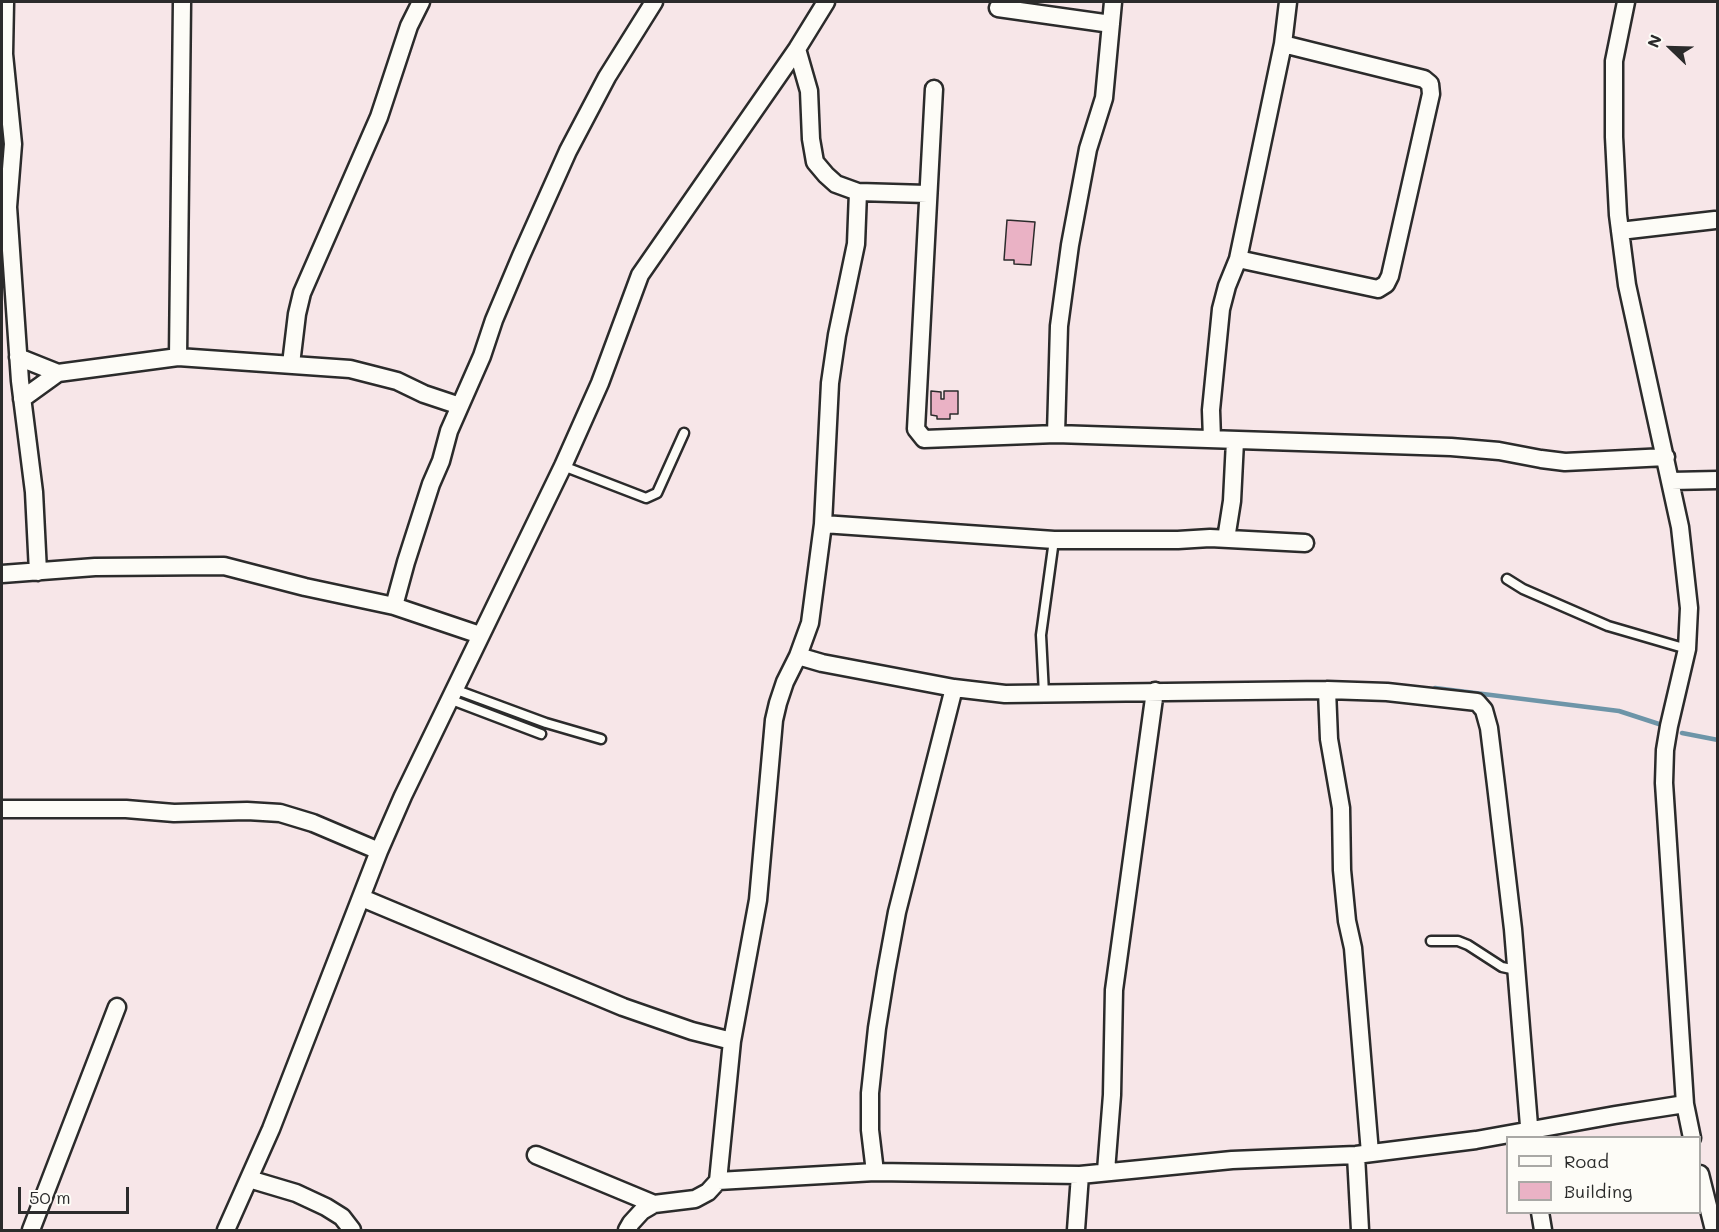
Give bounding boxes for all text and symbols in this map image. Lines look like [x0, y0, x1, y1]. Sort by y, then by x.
north arrow [1641, 18, 1701, 78]
text: N [1642, 31, 1666, 50]
legend [1506, 1136, 1701, 1214]
text: Road [1564, 1149, 1609, 1173]
scale bar [21, 1175, 132, 1213]
text: Building [1564, 1179, 1632, 1203]
text: 50 m [29, 1185, 71, 1209]

